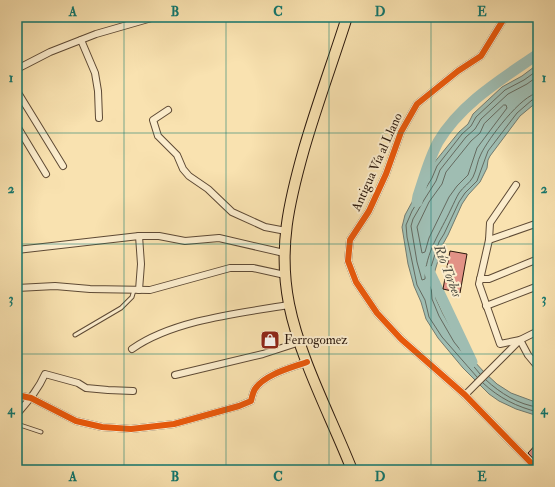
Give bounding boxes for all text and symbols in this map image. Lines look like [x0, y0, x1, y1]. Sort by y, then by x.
text: A [68, 4, 78, 20]
text: B [171, 4, 179, 20]
text: C [273, 4, 283, 20]
text: D [375, 4, 386, 20]
text: E [477, 4, 487, 20]
text: 1 [9, 70, 14, 86]
text: 1 [542, 70, 547, 86]
street label: Antigua Vía al Llano [348, 110, 406, 215]
text: 2 [8, 181, 15, 197]
text: 2 [541, 181, 548, 197]
water label: Río Torbes [430, 242, 466, 301]
text: 3 [9, 291, 14, 307]
text: 3 [542, 291, 547, 307]
shop icon: Ferrogomez [259, 329, 281, 351]
place label: Ferrogomez [284, 332, 348, 348]
text: 4 [6, 402, 15, 418]
text: 4 [539, 402, 548, 418]
text: A [68, 469, 78, 485]
text: B [171, 469, 179, 485]
text: C [273, 469, 283, 485]
text: D [375, 469, 386, 485]
text: E [477, 469, 487, 485]

